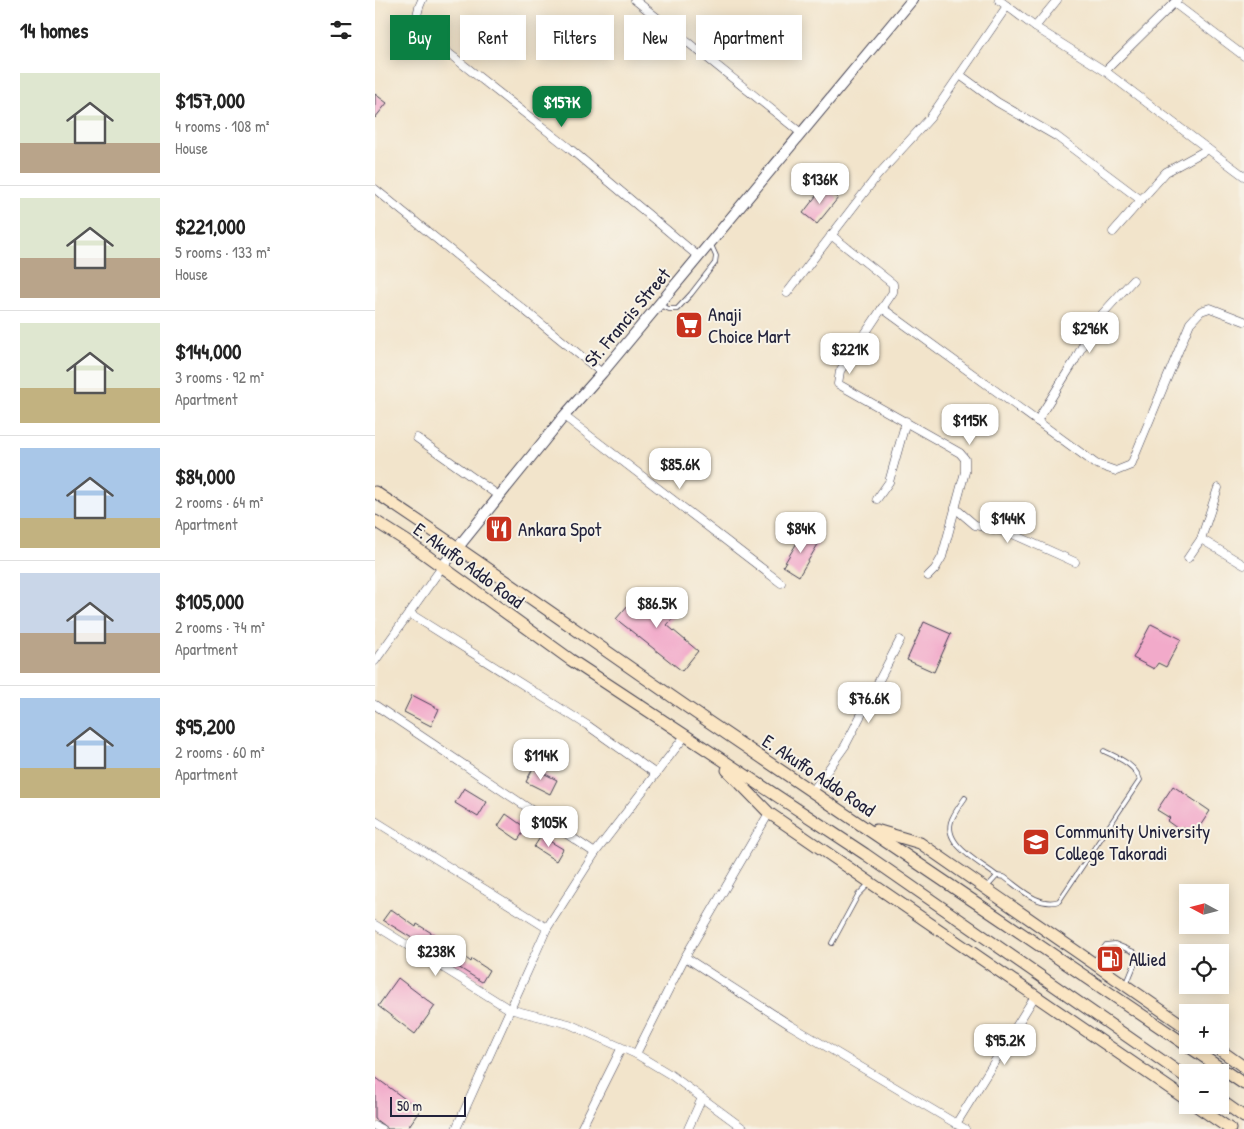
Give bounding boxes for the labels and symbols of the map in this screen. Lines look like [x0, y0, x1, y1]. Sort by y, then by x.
pin: $157K [527, 86, 597, 128]
pin: $136K [785, 162, 855, 205]
street label: St. Francis Street [578, 262, 676, 372]
place label: Anaji Choice Mart [708, 301, 791, 349]
supermarket icon: Anaji Choice Mart [674, 310, 704, 340]
pin: $296K [1055, 312, 1125, 354]
pin: $221K [815, 332, 885, 375]
pin: $115K [935, 404, 1005, 446]
pin: $85.6K [639, 448, 721, 490]
pin: $144K [973, 502, 1043, 544]
pin: $84K [771, 512, 831, 554]
restaurant icon: Ankara Spot [484, 514, 514, 544]
street label: E. Akuffo Addo Road [408, 516, 530, 614]
place label: Ankara Spot [518, 516, 602, 542]
pin: $86.5K [616, 586, 698, 629]
pin: $76.6K [828, 682, 910, 724]
street label: E. Akuffo Addo Road [757, 728, 881, 823]
pin: $114K [506, 738, 576, 781]
pin: $105K [514, 806, 584, 848]
place label: Community University College Takoradi [1055, 818, 1210, 866]
school or university icon: Community University College Takoradi [1021, 827, 1051, 857]
north arrow [1179, 884, 1229, 934]
pin: $238K [401, 934, 471, 977]
fuel station icon: Allied [1095, 944, 1125, 974]
place label: Allied [1129, 946, 1166, 972]
pin: $95.2K [964, 1024, 1046, 1066]
scale bar [390, 1094, 466, 1117]

